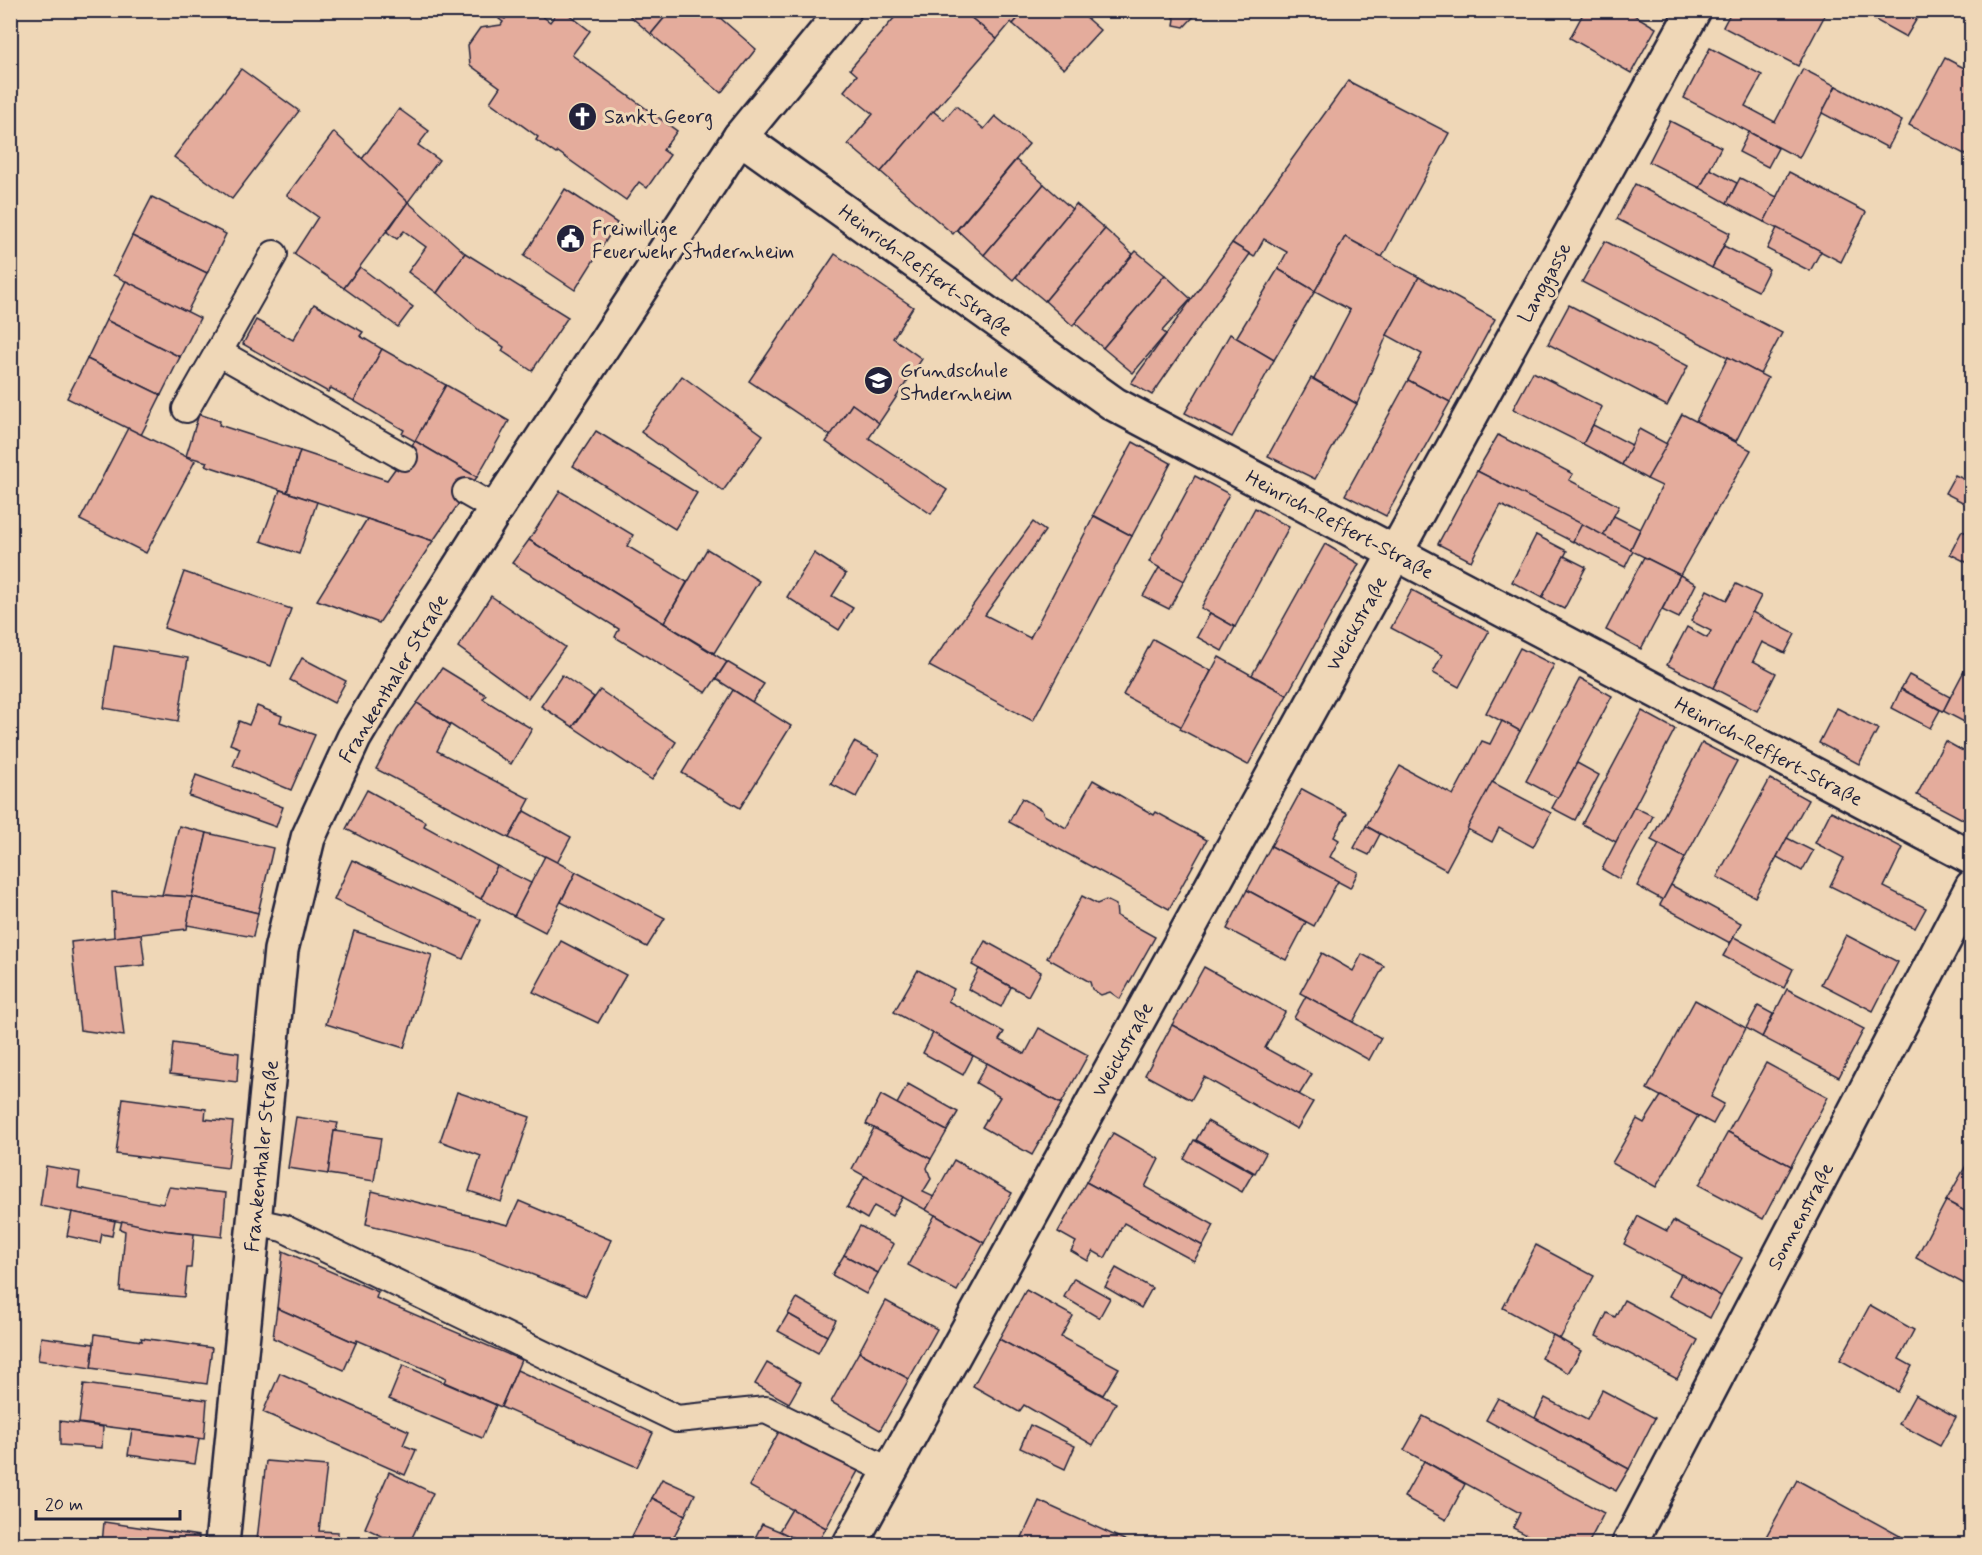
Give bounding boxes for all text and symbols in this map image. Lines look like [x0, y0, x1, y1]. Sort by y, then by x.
church icon: Sankt Georg [567, 100, 599, 132]
place label: Sankt Georg [604, 104, 713, 131]
street label: Heinrich-Reffert-Straße [833, 199, 1018, 344]
place label: Freiwillige Feuerwehr Studernheim [592, 216, 794, 266]
public building icon: Freiwillige Feuerwehr Studernheim [555, 223, 587, 255]
street label: Langgasse [1512, 238, 1579, 328]
place label: Grundschule Studernheim [900, 358, 1012, 408]
school or university icon: Grundschule Studernheim [863, 365, 895, 397]
street label: Heinrich-Reffert-Straße [1241, 464, 1438, 586]
street label: Weickstraße [1320, 571, 1395, 676]
street label: Frankenthaler Straße [333, 589, 456, 768]
street label: Heinrich-Reffert-Straße [1670, 691, 1867, 813]
street label: Weickstraße [1086, 997, 1161, 1102]
street label: Frankenthaler Straße [239, 1059, 286, 1254]
street label: Sonnenstraße [1762, 1158, 1841, 1275]
scale bar [36, 1483, 180, 1521]
text: 20 m [45, 1493, 83, 1517]

